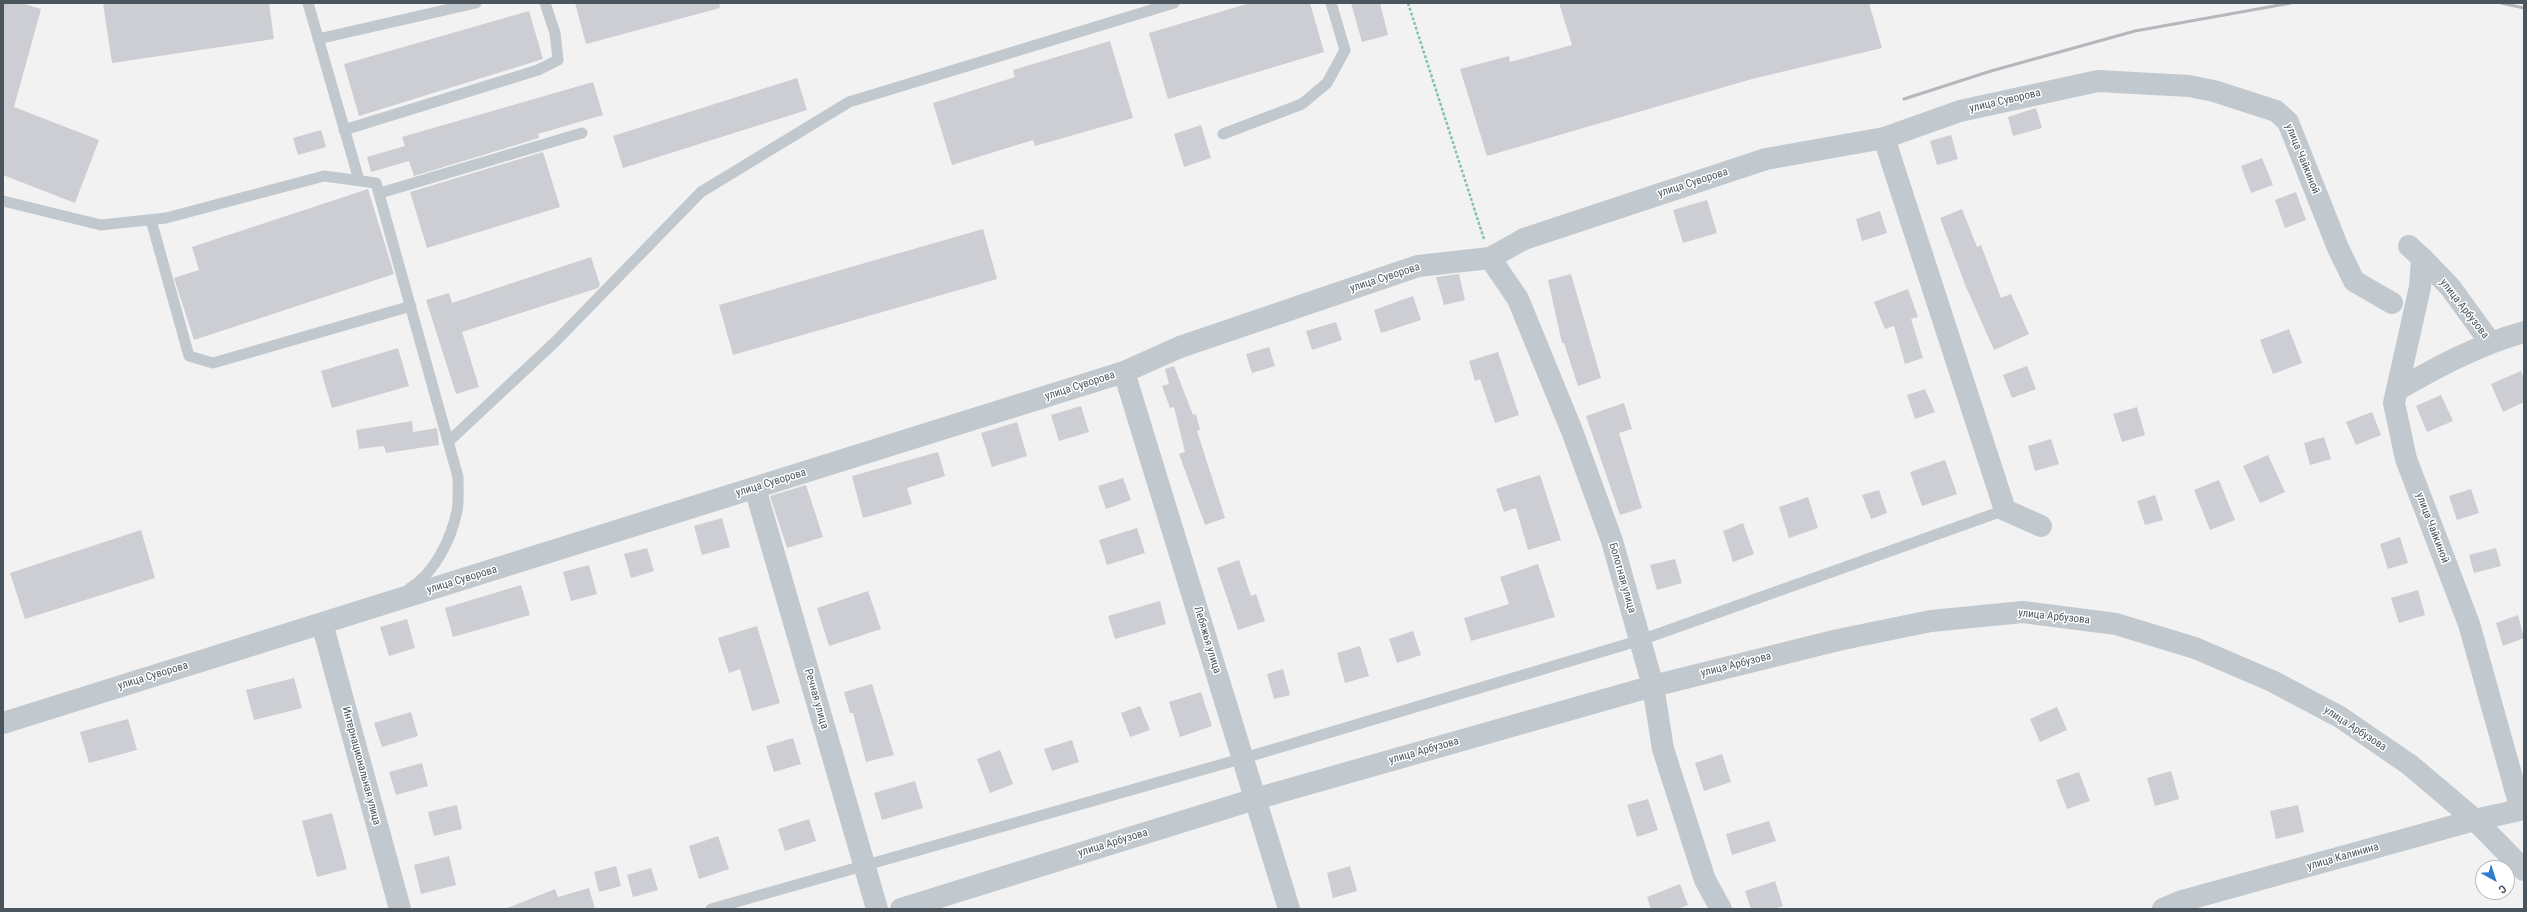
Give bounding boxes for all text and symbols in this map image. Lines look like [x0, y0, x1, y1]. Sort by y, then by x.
street label: улица Суворова [1968, 86, 2042, 116]
street label: улица Чайкиной [2282, 122, 2322, 196]
street label: улица Суворова [1656, 165, 1730, 201]
street label: улица Суворова [1348, 260, 1422, 296]
street label: улица Арбузова [2437, 277, 2491, 341]
street label: улица Суворова [1043, 368, 1117, 404]
street label: улица Суворова [734, 466, 808, 500]
street label: улица Чайкиной [2413, 491, 2451, 565]
street label: Болотная улица [1606, 541, 1638, 615]
street label: улица Суворова [425, 563, 499, 597]
street label: Лебяжья улица [1191, 605, 1223, 675]
street label: улица Арбузова [2017, 607, 2091, 627]
street label: улица Арбузова [1699, 650, 1773, 680]
street label: улица Суворова [116, 659, 190, 693]
street label: Речная улица [801, 667, 831, 731]
street label: улица Арбузова [2321, 704, 2389, 754]
street label: Интернациональная улица [339, 705, 383, 827]
street label: улица Арбузова [1388, 735, 1460, 767]
street label: улица Арбузова [1077, 826, 1149, 860]
street label: улица Калинина [2306, 840, 2380, 874]
north arrow [2475, 860, 2515, 900]
text: С [2496, 882, 2509, 896]

